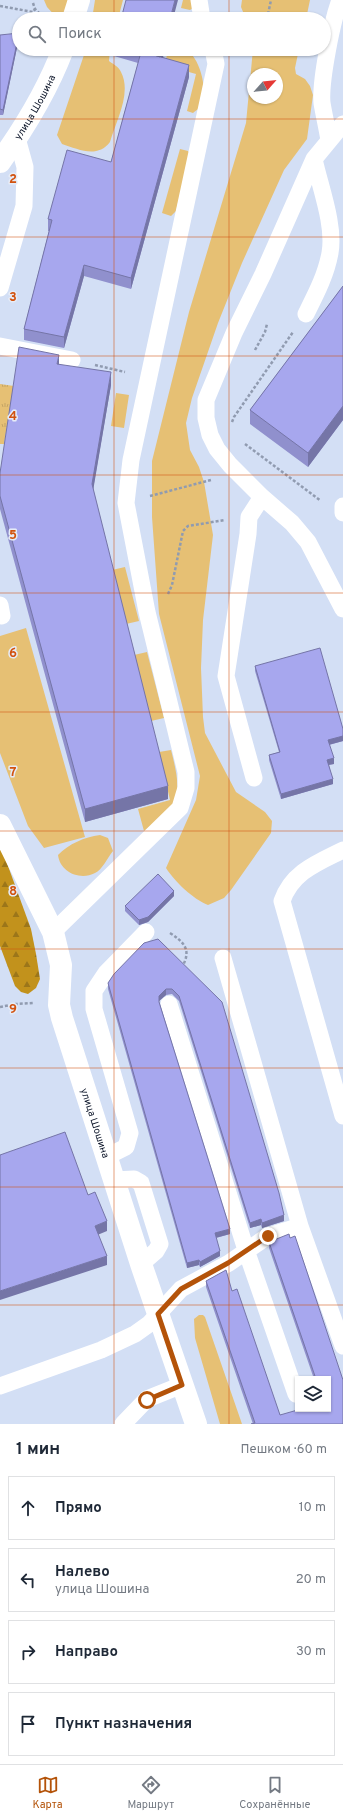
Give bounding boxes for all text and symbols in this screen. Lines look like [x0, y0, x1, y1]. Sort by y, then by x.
search box [12, 12, 331, 56]
icon: search [26, 23, 48, 45]
text: Поиск [58, 25, 102, 44]
north arrow [247, 68, 283, 104]
street label: улица Шошина [12, 73, 59, 143]
text: 2 [9, 172, 17, 188]
text: 3 [9, 290, 17, 306]
text: 4 [9, 409, 17, 425]
text: 5 [9, 528, 17, 544]
text: 6 [9, 646, 17, 662]
text: 7 [10, 765, 17, 781]
text: 8 [9, 884, 17, 900]
text: 9 [9, 1002, 17, 1018]
street label: улица Шошина [77, 1087, 112, 1160]
route end [259, 1227, 277, 1245]
map controls [295, 1376, 331, 1412]
button: layers [295, 1376, 331, 1412]
route start [138, 1391, 156, 1409]
text: 1 мин [16, 1439, 60, 1461]
text: Пешком · 60 m [241, 1442, 327, 1458]
icon: ahead [17, 1497, 39, 1519]
text: Прямо [55, 1499, 102, 1518]
text: 10 m [299, 1500, 326, 1516]
text: Налево [55, 1563, 110, 1582]
icon: left [17, 1569, 39, 1591]
text: 20 m [296, 1572, 326, 1588]
text: улица Шошина [55, 1582, 149, 1598]
icon: right [17, 1641, 39, 1663]
text: Направо [55, 1643, 118, 1662]
text: 30 m [296, 1644, 326, 1660]
icon: arrive [17, 1713, 39, 1735]
text: Пункт назначения [55, 1715, 192, 1734]
tab: Карта [32, 1774, 63, 1812]
tab: Маршрут [127, 1774, 174, 1812]
tab: Сохранённые [239, 1774, 311, 1812]

